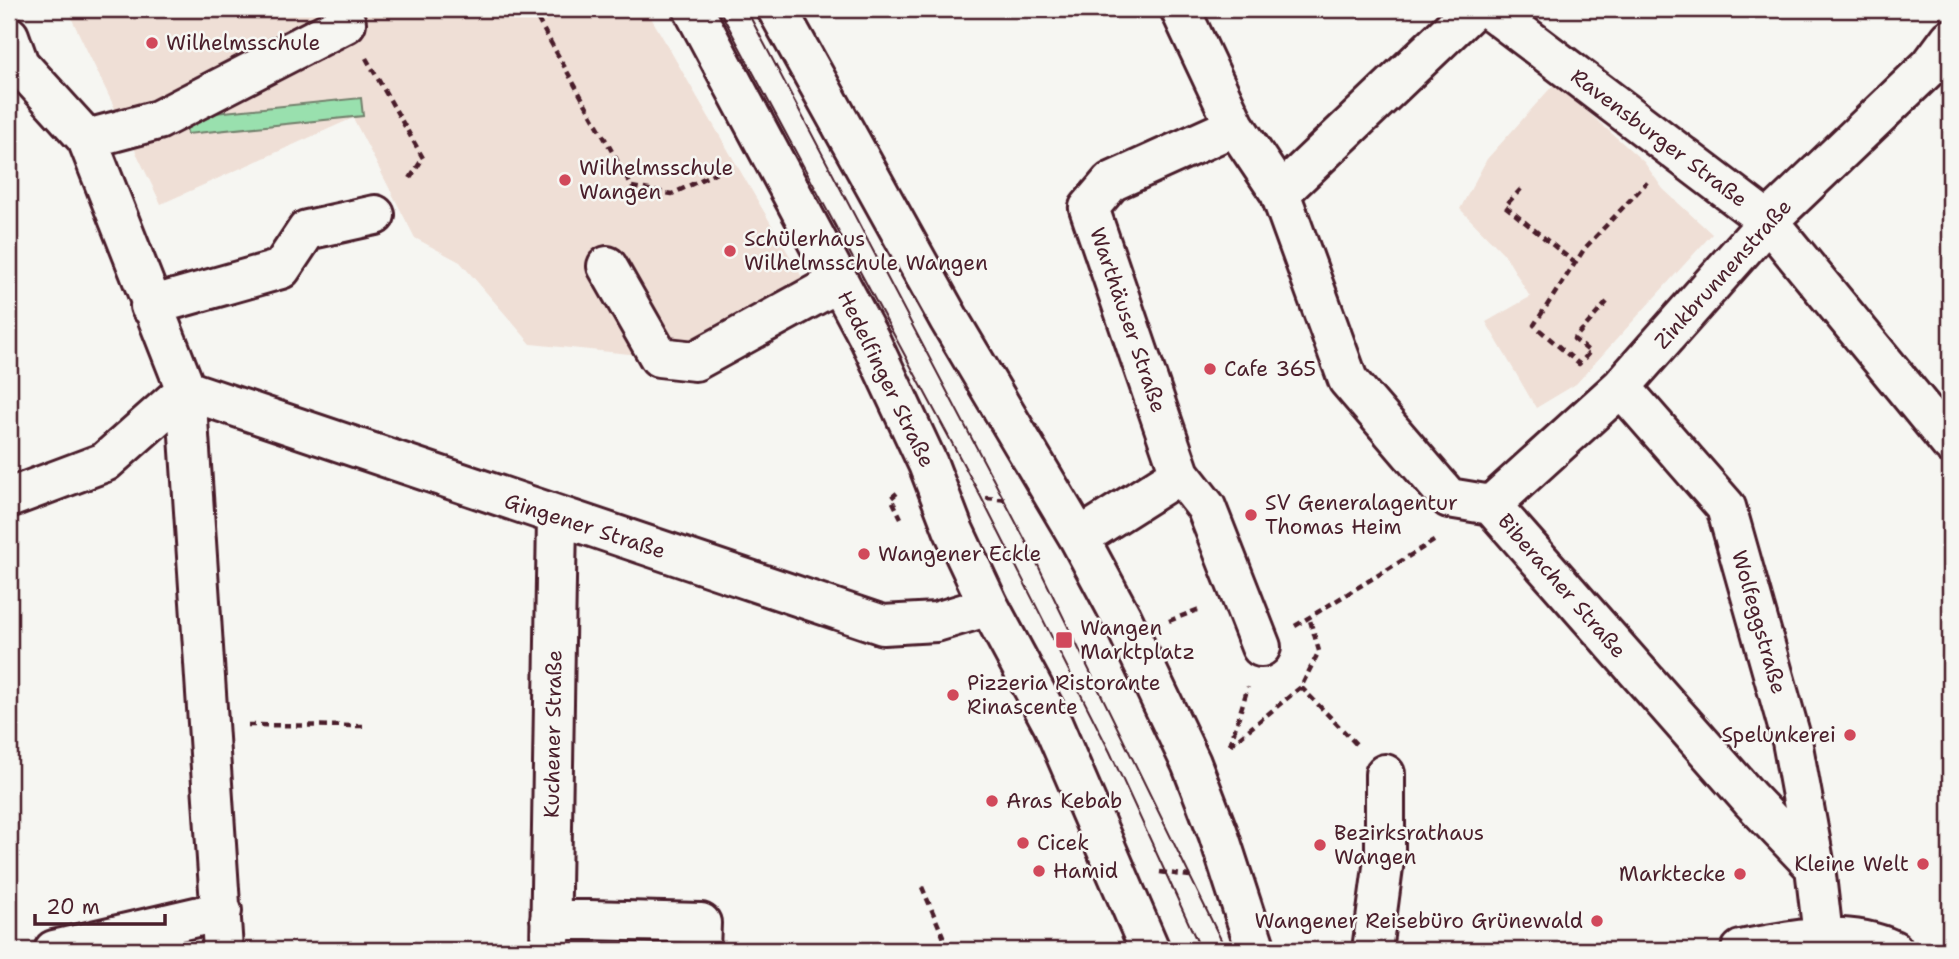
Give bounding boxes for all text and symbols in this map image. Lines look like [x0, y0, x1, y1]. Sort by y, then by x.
place label: Wilhelmsschule [166, 29, 320, 57]
marker: Wilhelmsschule [144, 35, 160, 51]
street label: Ravensburger Straße [1565, 62, 1753, 214]
place label: Wilhelmsschule Wangen [579, 154, 733, 206]
marker: Wilhelmsschule Wangen [557, 172, 573, 188]
street label: Zinkbrunnenstraße [1648, 193, 1798, 355]
street label: Warthäuser Straße [1083, 224, 1173, 416]
place label: Schülerhaus Wilhelmsschule Wangen [744, 225, 988, 277]
marker: Schülerhaus Wilhelmsschule Wangen [722, 243, 738, 259]
street label: Hedelfinger Straße [831, 286, 941, 472]
place label: Cafe 365 [1224, 355, 1316, 383]
marker: Cafe 365 [1202, 361, 1218, 377]
street label: Gingener Straße [501, 487, 669, 565]
place label: SV Generalagentur Thomas Heim [1265, 489, 1458, 541]
marker: SV Generalagentur Thomas Heim [1243, 507, 1259, 523]
street label: Biberacher Straße [1491, 508, 1633, 664]
place label: Wangener Eckle [878, 540, 1041, 568]
marker: Wangener Eckle [856, 546, 872, 562]
street label: Wolfeggstraße [1725, 547, 1793, 697]
place label: Wangen Marktplatz [1080, 614, 1195, 666]
marker: Wangen Marktplatz [1054, 630, 1074, 650]
street label: Kuchener Straße [538, 650, 568, 818]
place label: Pizzeria Ristorante Rinascente [967, 669, 1161, 721]
marker: Pizzeria Ristorante Rinascente [945, 687, 961, 703]
place label: Spelunkerei [1721, 721, 1836, 749]
marker: Spelunkerei [1842, 727, 1858, 743]
place label: Aras Kebab [1006, 787, 1122, 815]
marker: Aras Kebab [984, 793, 1000, 809]
place label: Bezirksrathaus Wangen [1334, 819, 1484, 871]
place label: Cicek [1037, 829, 1089, 857]
marker: Cicek [1015, 835, 1031, 851]
marker: Bezirksrathaus Wangen [1312, 837, 1328, 853]
place label: Kleine Welt [1794, 850, 1909, 878]
marker: Kleine Welt [1915, 856, 1931, 872]
place label: Hamid [1053, 857, 1118, 885]
place label: Marktecke [1619, 860, 1726, 888]
marker: Hamid [1031, 863, 1047, 879]
marker: Marktecke [1732, 866, 1748, 882]
scale bar [35, 882, 164, 926]
text: 20 m [46, 893, 100, 921]
place label: Wangener Reisebüro Grünewald [1254, 907, 1583, 935]
marker: Wangener Reisebüro Grünewald [1589, 913, 1605, 929]

